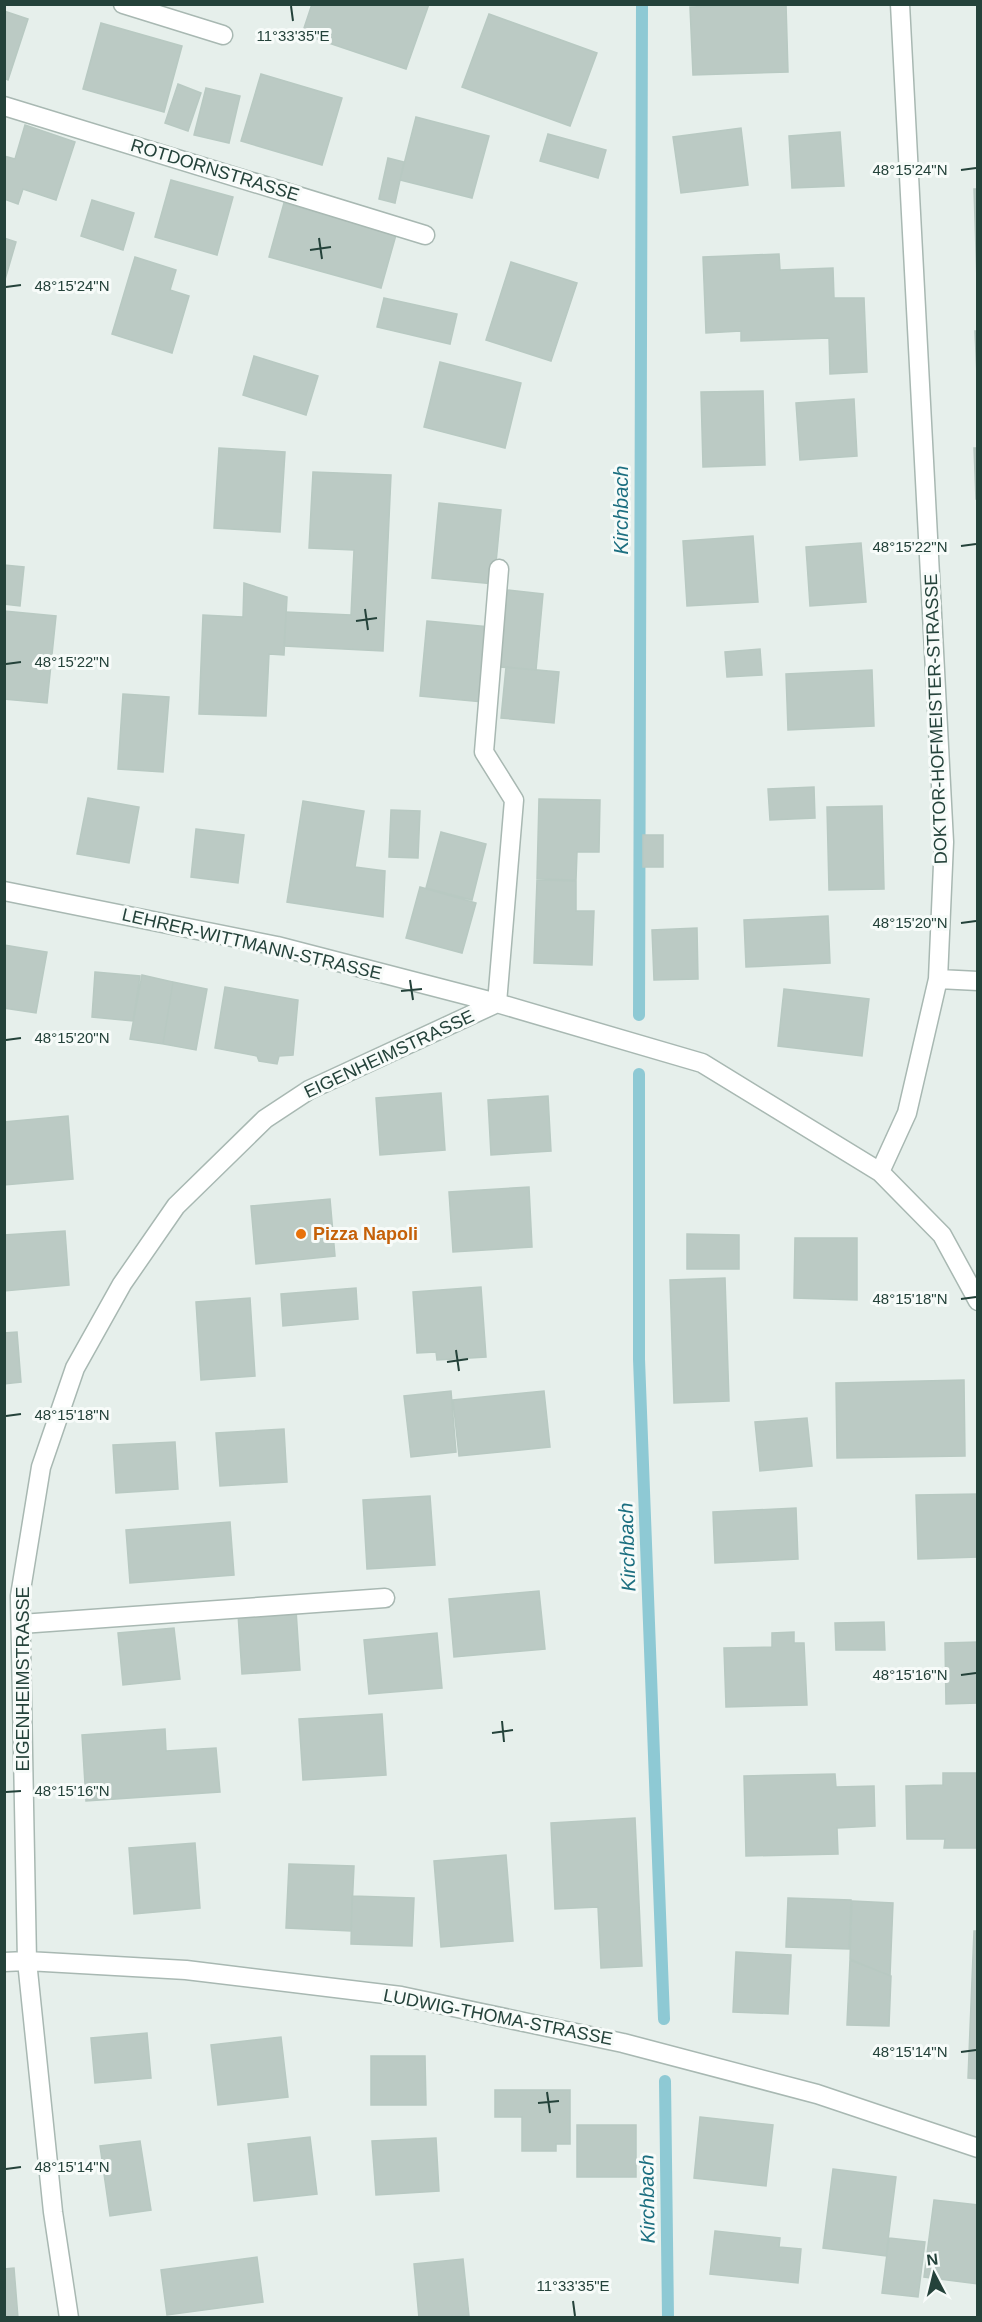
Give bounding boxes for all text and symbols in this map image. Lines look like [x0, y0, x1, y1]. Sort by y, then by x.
text: 11°33'35"E [256, 27, 330, 44]
street label: ROTDORNSTRASSE [128, 135, 302, 205]
text: 48°15'24"N [872, 161, 948, 178]
text: 48°15'24"N [34, 277, 110, 294]
water label: Kirchbach [610, 466, 632, 554]
text: 48°15'22"N [872, 538, 948, 555]
street label: DOKTOR-HOFMEISTER-STRASSE [921, 573, 951, 865]
text: 48°15'22"N [34, 653, 110, 670]
street label: LEHRER-WITTMANN-STRASSE [120, 904, 384, 984]
text: 48°15'20"N [872, 914, 948, 931]
street label: EIGENHEIMSTRASSE [301, 1006, 477, 1102]
text: 48°15'20"N [34, 1029, 110, 1046]
place label: Pizza Napoli [313, 1224, 418, 1244]
marker: Pizza Napoli [294, 1227, 308, 1241]
text: 48°15'18"N [872, 1290, 948, 1307]
text: 48°15'18"N [34, 1406, 110, 1423]
water label: Kirchbach [614, 1502, 640, 1592]
street label: EIGENHEIMSTRASSE [13, 1586, 33, 1772]
text: 48°15'16"N [872, 1666, 948, 1683]
text: 48°15'16"N [34, 1782, 110, 1799]
street label: LUDWIG-THOMA-STRASSE [382, 1985, 614, 2049]
text: 48°15'14"N [872, 2043, 948, 2060]
water label: Kirchbach [635, 2154, 659, 2244]
text: 48°15'14"N [34, 2158, 110, 2175]
north arrow [904, 2244, 964, 2304]
text: N [925, 2250, 939, 2269]
text: 11°33'35"E [536, 2277, 610, 2294]

